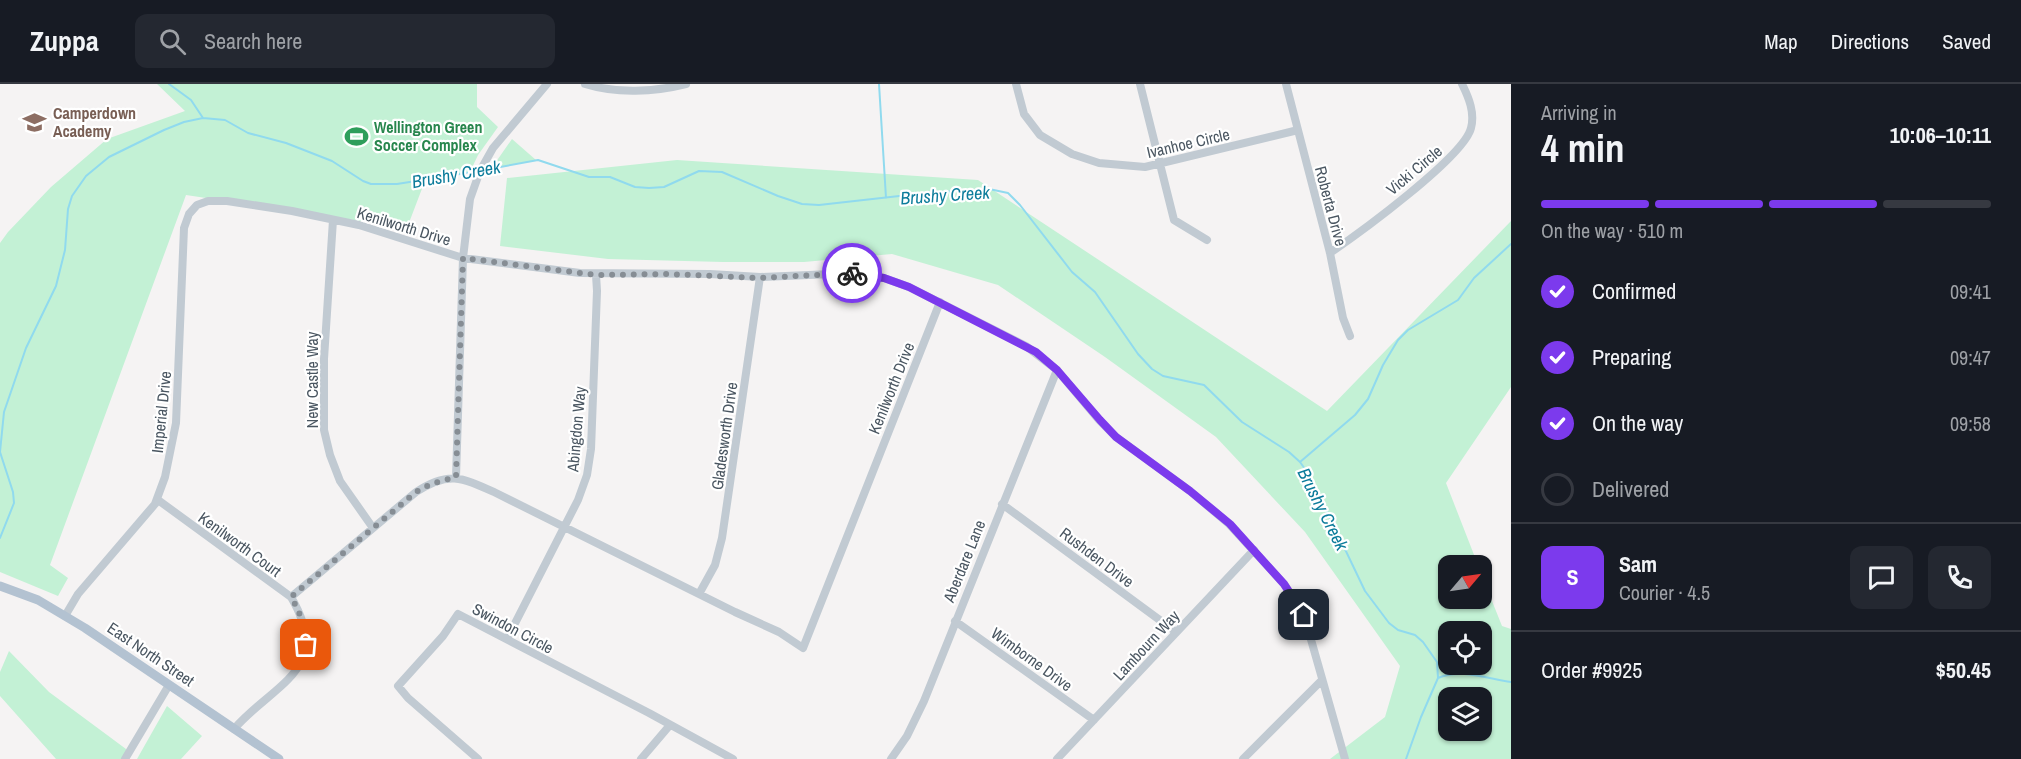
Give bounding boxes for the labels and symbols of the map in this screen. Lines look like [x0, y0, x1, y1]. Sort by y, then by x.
place label: Camperdown Academy [53, 102, 136, 142]
school or university icon: Camperdown Academy [22, 109, 48, 135]
place label: Wellington Green Soccer Complex [374, 116, 482, 156]
sports icon: Wellington Green Soccer Complex [343, 123, 369, 149]
street label: Ivanhoe Circle [1144, 123, 1232, 163]
street label: Vicki Circle [1381, 140, 1447, 200]
water label: Brushy Creek [410, 154, 503, 194]
street label: Roberta Drive [1310, 164, 1352, 248]
water label: Brushy Creek [900, 179, 991, 211]
street label: Kenilworth Drive [354, 201, 454, 251]
courier [822, 243, 882, 303]
street label: New Castle Way [301, 331, 323, 428]
street label: Kenilworth Drive [863, 339, 919, 437]
street label: Imperial Drive [146, 370, 176, 454]
street label: Gladesworth Drive [706, 381, 742, 491]
street label: Abingdon Way [561, 385, 591, 474]
water label: Brushy Creek [1292, 463, 1355, 555]
street label: Kenilworth Court [194, 506, 286, 582]
street label: Aberdare Lane [937, 517, 990, 606]
street label: Rushden Drive [1055, 522, 1139, 592]
north arrow [1438, 555, 1492, 609]
pin [1278, 589, 1329, 640]
street label: Swindon Circle [469, 597, 557, 659]
street label: Lambourn Way [1108, 605, 1185, 685]
street label: East North Street [103, 617, 199, 691]
pin [280, 619, 331, 670]
street label: Wimborne Drive [987, 622, 1077, 696]

